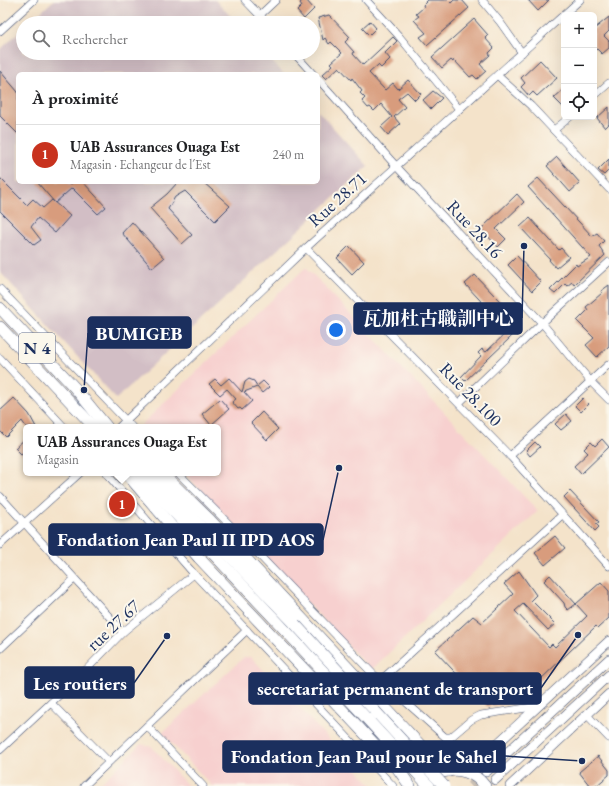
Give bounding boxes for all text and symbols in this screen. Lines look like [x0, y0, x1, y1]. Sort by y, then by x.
map controls [561, 12, 597, 120]
button: + [561, 12, 597, 48]
search box [16, 16, 320, 60]
icon: search [30, 27, 52, 49]
text: Rechercher [62, 29, 128, 48]
button: − [561, 48, 597, 84]
button: locate [561, 84, 597, 120]
text: À proximité [32, 87, 118, 109]
text: UAB Assurances Ouaga Est [70, 137, 240, 156]
text: 1 [42, 146, 48, 163]
text: 240 m [273, 146, 304, 163]
text: Magasin · Echangeur de l´Est [70, 156, 211, 173]
street label: Rue 28.71 [303, 166, 371, 232]
street label: Rue 28.16 [442, 195, 508, 263]
callout: 瓦加杜古職訓中心 [354, 303, 522, 334]
text: 瓦加杜古職訓中心 [362, 306, 514, 331]
callout: BUMIGEB [88, 317, 191, 348]
your location [326, 320, 346, 340]
text: BUMIGEB [96, 321, 183, 346]
road number: N 4 [19, 333, 55, 363]
street label: Rue 28.100 [435, 357, 507, 431]
popup [23, 424, 221, 476]
text: UAB Assurances Ouaga Est [37, 432, 207, 451]
text: Magasin [37, 451, 79, 468]
pin: 1 [109, 489, 135, 519]
callout: Fondation Jean Paul II IPD AOS [49, 524, 323, 555]
text: Fondation Jean Paul II IPD AOS [57, 527, 315, 552]
street label: rue 27.67 [81, 594, 145, 656]
callout: Les routiers [25, 667, 134, 698]
text: Les routiers [33, 671, 127, 696]
callout: secretariat permanent de transport [249, 673, 541, 704]
text: secretariat permanent de transport [257, 676, 533, 701]
callout: Fondation Jean Paul pour le Sahel [223, 741, 505, 772]
text: Fondation Jean Paul pour le Sahel [231, 744, 498, 769]

